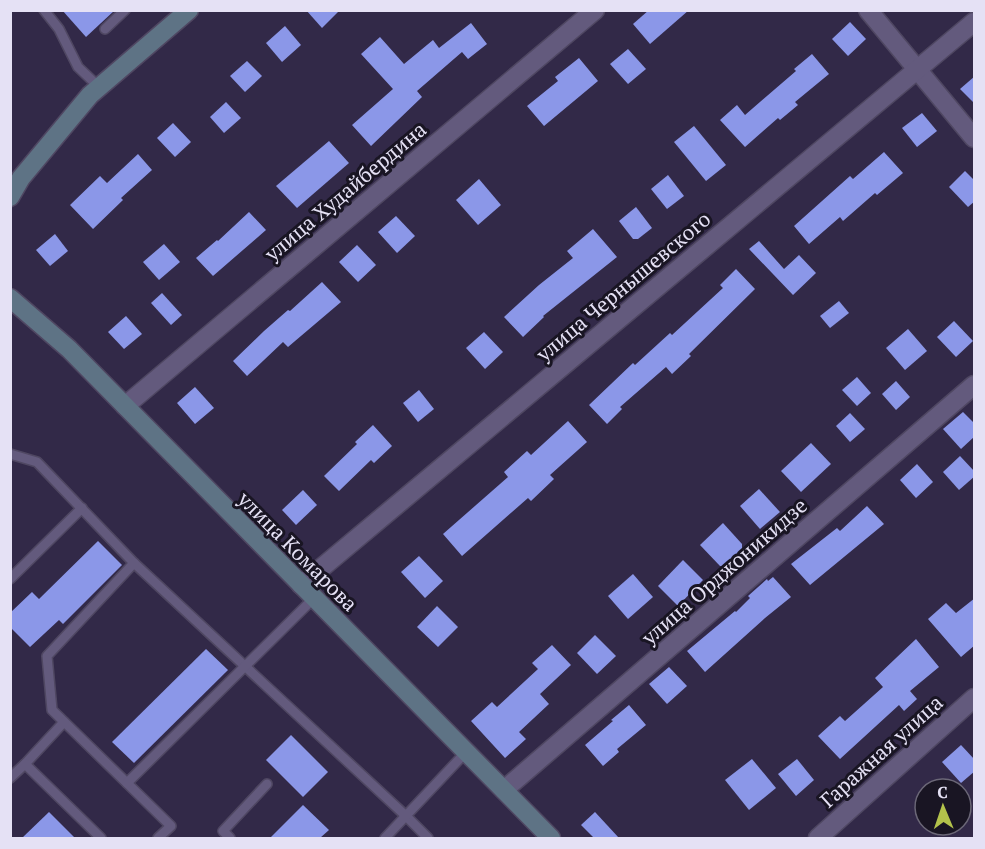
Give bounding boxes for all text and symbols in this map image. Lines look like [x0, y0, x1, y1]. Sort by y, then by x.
street label: улица Худайбердина [257, 115, 432, 268]
street label: улица Чернышевского [529, 205, 716, 368]
street label: улица Комарова [231, 484, 364, 617]
street label: улица Орджоникидзе [634, 491, 813, 651]
street label: Гаражная улица [814, 688, 949, 814]
north arrow [913, 777, 973, 837]
text: С [937, 781, 948, 803]

